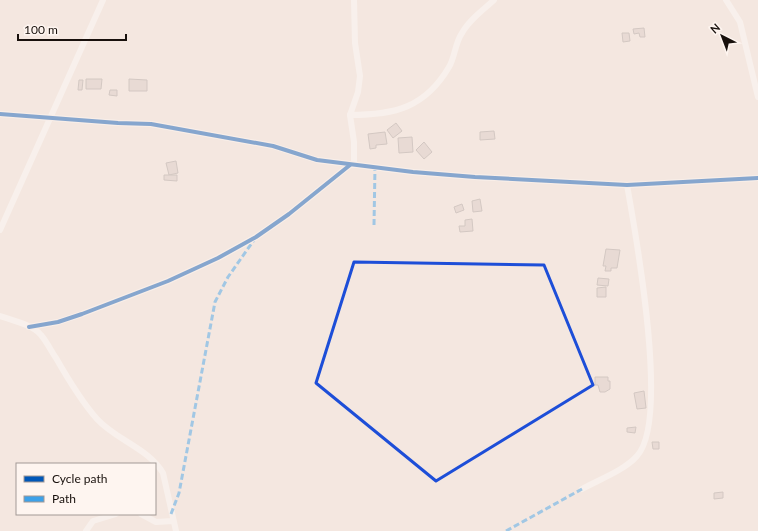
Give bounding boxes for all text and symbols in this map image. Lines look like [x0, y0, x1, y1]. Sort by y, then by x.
scale bar [18, 16, 126, 42]
north arrow [702, 16, 742, 56]
text: N [707, 21, 722, 36]
text: 100 m [24, 22, 58, 37]
legend [16, 463, 156, 515]
text: Cycle path [52, 471, 107, 486]
text: Path [52, 491, 76, 506]

